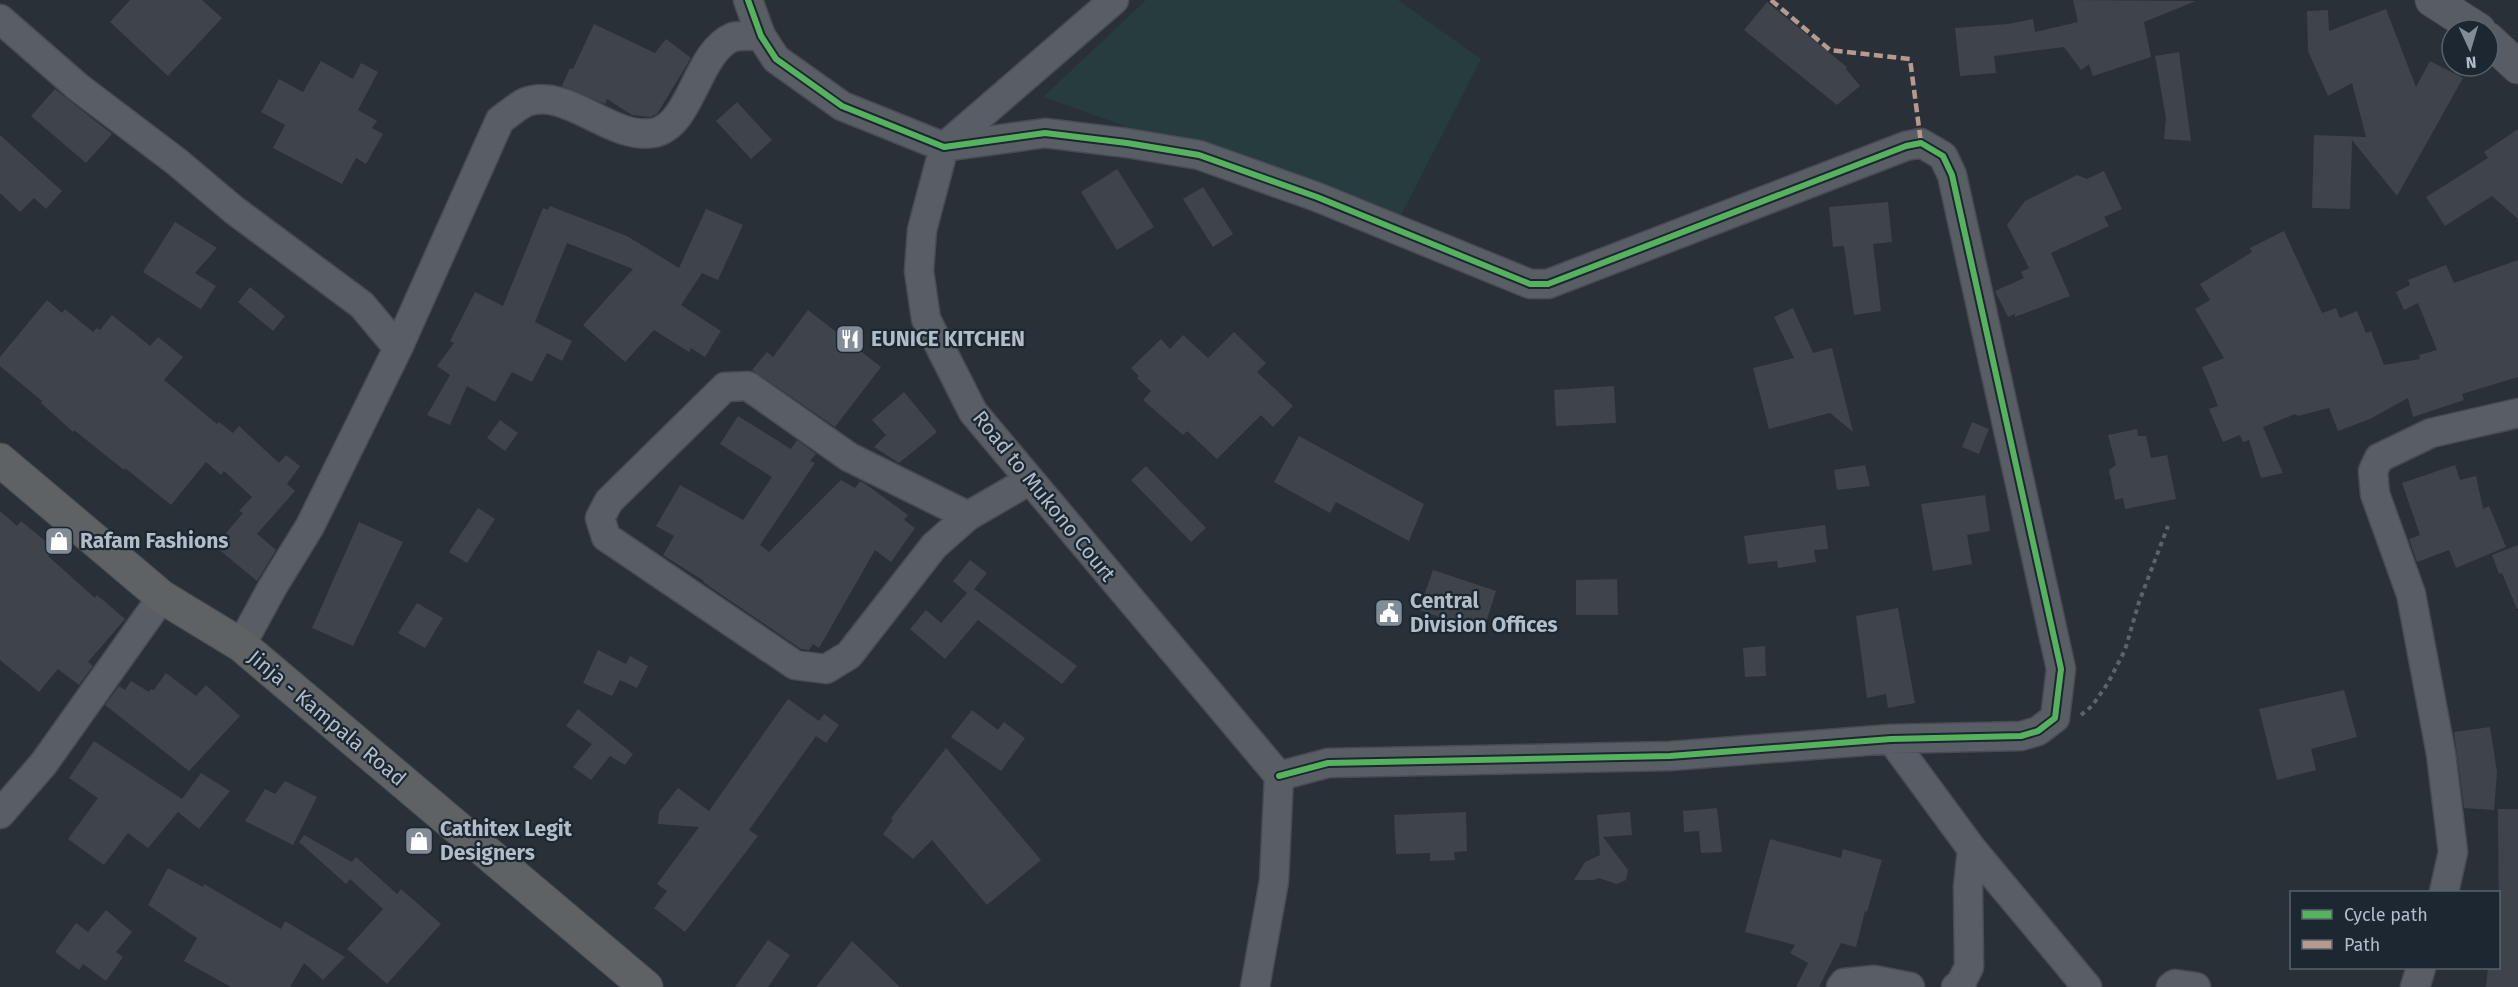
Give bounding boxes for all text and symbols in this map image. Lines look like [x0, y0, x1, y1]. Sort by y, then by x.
north arrow [2440, 18, 2500, 78]
text: N [2465, 53, 2477, 72]
restaurant icon: EUNICE KITCHEN [834, 323, 866, 355]
place label: EUNICE KITCHEN [871, 326, 1025, 352]
street label: Road to Mukono Court [967, 405, 1121, 587]
shop icon: Rafam Fashions [43, 525, 75, 557]
place label: Rafam Fashions [80, 528, 228, 554]
place label: Central Division Offices [1410, 588, 1558, 638]
public building icon: Central Division Offices [1373, 597, 1405, 629]
street label: Jinja - Kampala Road [243, 644, 411, 792]
place label: Cathitex Legit Designers [440, 816, 573, 866]
shop icon: Cathitex Legit Designers [403, 825, 435, 857]
legend [2290, 891, 2500, 969]
text: Cycle path [2344, 904, 2428, 926]
text: Path [2344, 934, 2380, 956]

